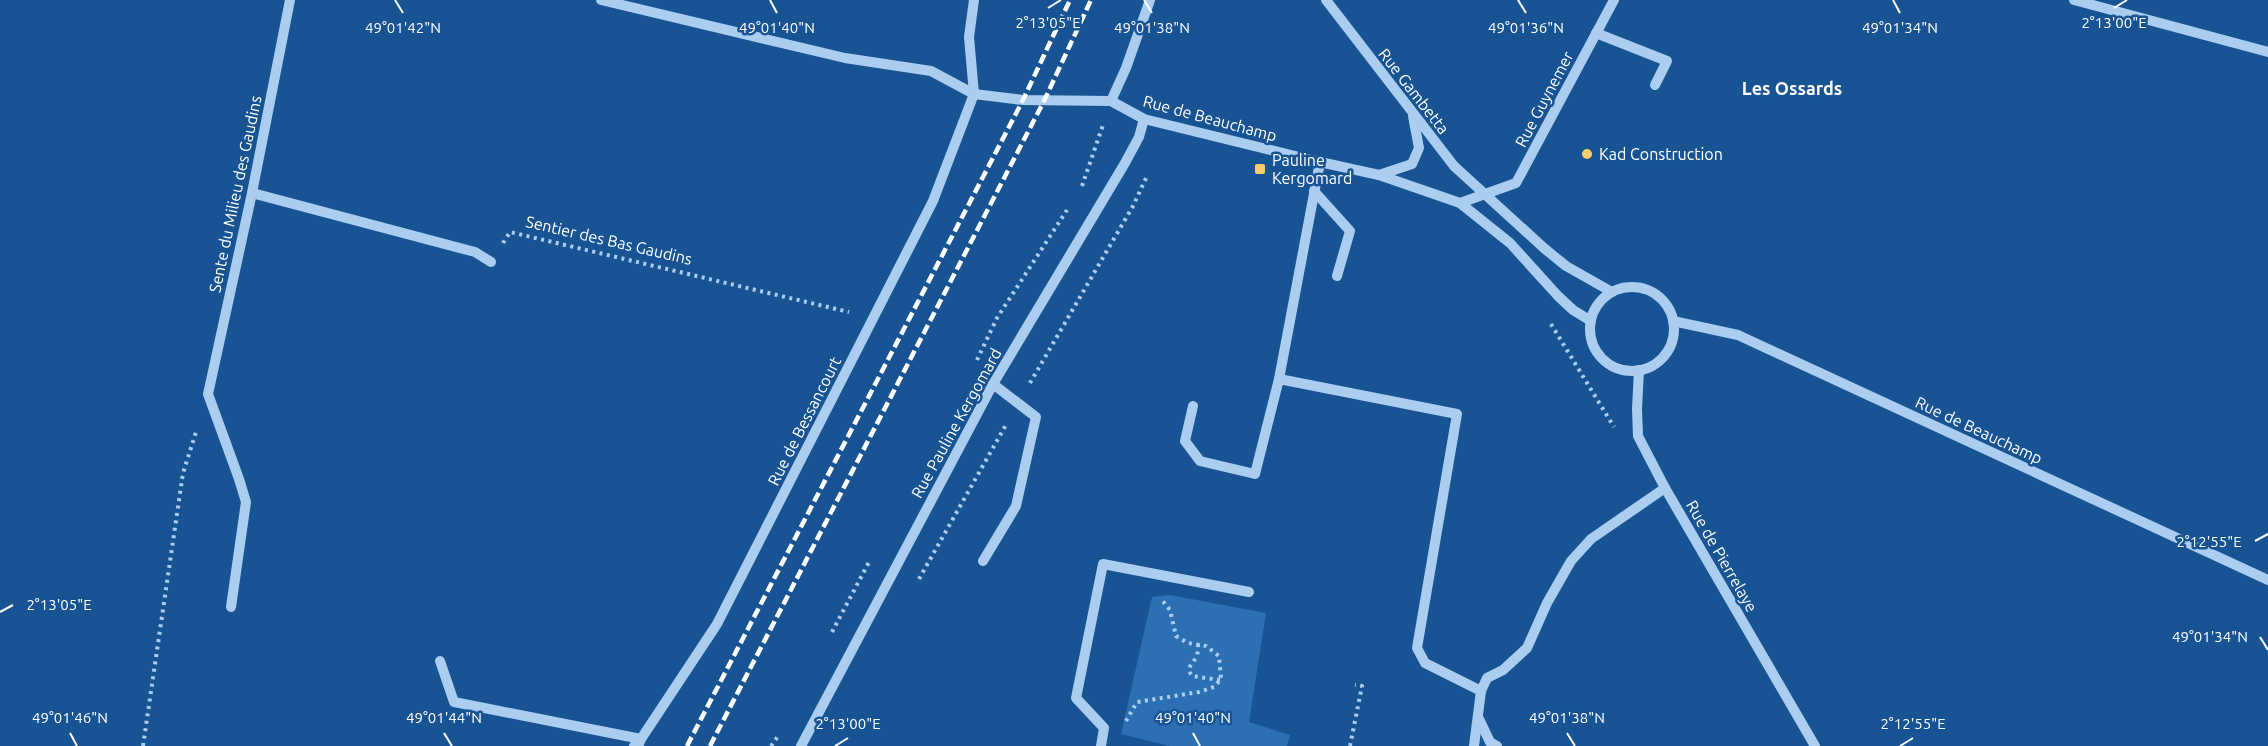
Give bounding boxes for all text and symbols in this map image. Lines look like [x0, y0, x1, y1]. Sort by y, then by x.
text: 2°13'05"E [1015, 14, 1081, 31]
text: 2°13'00"E [2081, 14, 2147, 31]
text: 49°01'42"N [365, 19, 441, 36]
text: 49°01'40"N [739, 19, 815, 36]
text: 49°01'38"N [1114, 19, 1190, 36]
text: 49°01'36"N [1488, 19, 1564, 36]
text: 49°01'34"N [1862, 19, 1938, 36]
street label: Rue Gambetta [1375, 45, 1453, 137]
street label: Rue Guynemer [1511, 48, 1577, 150]
district label: Les Ossards [1742, 78, 1842, 98]
street label: Rue de Beauchamp [1141, 91, 1279, 145]
street label: Sente du Milieu des Gaudins [205, 94, 265, 294]
place label: Kad Construction [1599, 145, 1723, 163]
marker: Kad Construction [1580, 147, 1594, 161]
place label: Pauline Kergomard [1272, 151, 1352, 187]
marker: Pauline Kergomard [1253, 162, 1267, 176]
street label: Sentier des Bas Gaudins [524, 212, 694, 268]
street label: Rue Pauline Kergomard [907, 345, 1005, 501]
street label: Rue de Bessancourt [764, 353, 845, 488]
street label: Rue de Beauchamp [1913, 393, 2045, 467]
street label: Rue de Pierrelaye [1683, 497, 1761, 615]
text: 2°12'55"E [2176, 533, 2242, 550]
text: 2°13'05"E [26, 596, 92, 613]
text: 49°01'34"N [2172, 628, 2248, 645]
text: 49°01'46"N [32, 709, 108, 726]
text: 49°01'44"N [406, 709, 482, 726]
text: 49°01'40"N [1155, 709, 1231, 726]
text: 49°01'38"N [1529, 709, 1605, 726]
text: 2°13'00"E [815, 715, 881, 732]
text: 2°12'55"E [1880, 715, 1946, 732]

